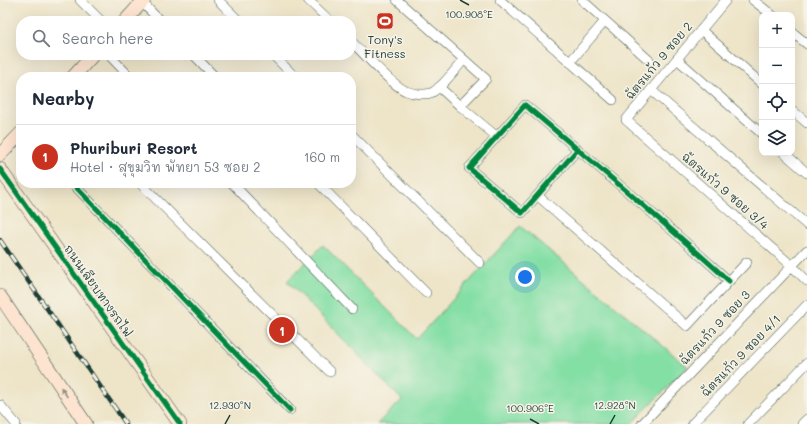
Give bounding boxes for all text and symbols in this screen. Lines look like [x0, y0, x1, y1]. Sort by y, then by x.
text: 100.908°E [445, 7, 493, 21]
sports icon: Tony's Fitness [375, 11, 395, 31]
map controls [759, 12, 795, 156]
button: + [759, 12, 795, 48]
search box [16, 16, 356, 60]
street label: ฉัตรแก้ว 9 ซอย 2 [621, 18, 695, 102]
icon: search [30, 27, 52, 49]
text: Search here [62, 28, 153, 48]
place label: Tony's Fitness [364, 31, 406, 61]
button: − [759, 48, 795, 84]
button: locate [759, 84, 795, 120]
text: Nearby [32, 87, 94, 109]
button: layers [759, 120, 795, 156]
text: Phuriburi Resort [70, 138, 197, 158]
text: 1 [42, 148, 48, 165]
text: 160 m [304, 148, 340, 165]
street label: ฉัตรแก้ว 9 ซอย 3/4 [679, 148, 772, 232]
text: Hotel · สุขุมวิท พัทยา 53 ซอย 2 [70, 158, 260, 175]
street label: ถนนเลียบทางรถไฟ [61, 241, 137, 340]
your location [515, 267, 535, 287]
street label: ฉัตรแก้ว 9 ซอย 3 [675, 286, 753, 368]
street label: ฉัตรแก้ว 9 ซอย 4/1 [697, 311, 784, 400]
pin: 1 [269, 315, 295, 345]
one-way arrow [60, 386, 68, 397]
text: 12.930°N [209, 398, 251, 412]
text: 12.928°N [594, 398, 636, 412]
text: 100.906°E [506, 401, 554, 415]

